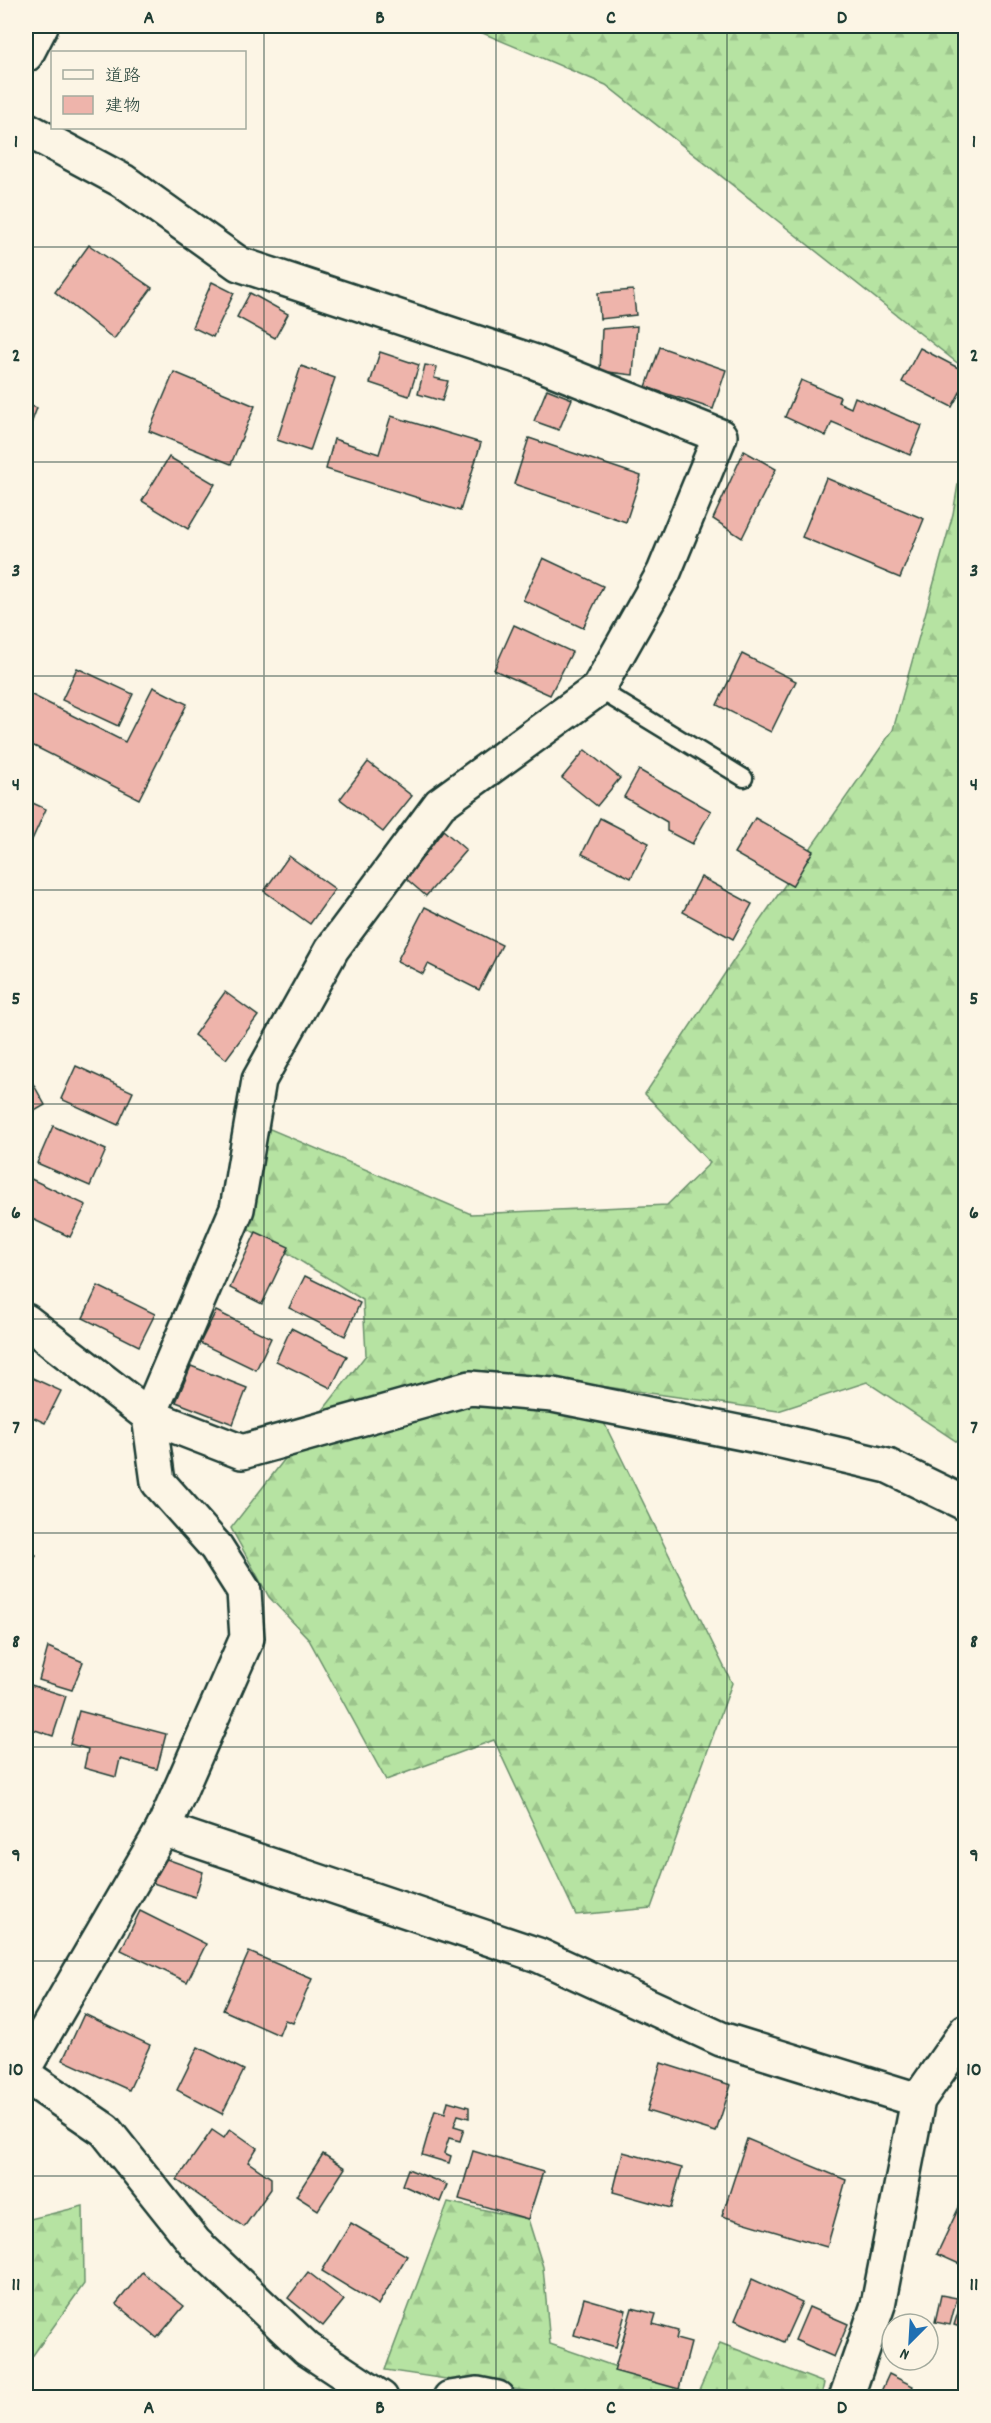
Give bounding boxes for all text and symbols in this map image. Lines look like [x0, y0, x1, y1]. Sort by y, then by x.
text: A [144, 5, 155, 33]
text: B [375, 5, 385, 33]
text: C [606, 5, 616, 33]
text: D [837, 5, 848, 33]
legend [51, 51, 246, 129]
text: 道路 [105, 65, 141, 90]
text: 建物 [105, 95, 141, 120]
text: 1 [14, 129, 18, 157]
text: 1 [972, 129, 976, 157]
text: 2 [12, 343, 20, 371]
text: 2 [970, 343, 978, 371]
text: 3 [12, 558, 20, 586]
text: 3 [970, 558, 978, 586]
text: 4 [12, 772, 20, 800]
text: 4 [970, 772, 978, 800]
text: 5 [11, 986, 21, 1014]
text: 5 [969, 986, 979, 1014]
text: 6 [11, 1200, 21, 1228]
text: 6 [969, 1200, 979, 1228]
text: 7 [12, 1415, 20, 1443]
text: 7 [970, 1415, 978, 1443]
text: 8 [12, 1629, 20, 1657]
text: 8 [970, 1629, 978, 1657]
text: 9 [11, 1843, 21, 1871]
text: 9 [969, 1843, 979, 1871]
text: 10 [8, 2057, 24, 2085]
text: 10 [966, 2057, 982, 2085]
text: 11 [12, 2272, 20, 2300]
text: 11 [970, 2272, 978, 2300]
north arrow [880, 2312, 940, 2372]
text: N [897, 2341, 913, 2366]
text: A [144, 2395, 155, 2423]
text: B [375, 2395, 385, 2423]
text: C [606, 2395, 616, 2423]
text: D [837, 2395, 848, 2423]

